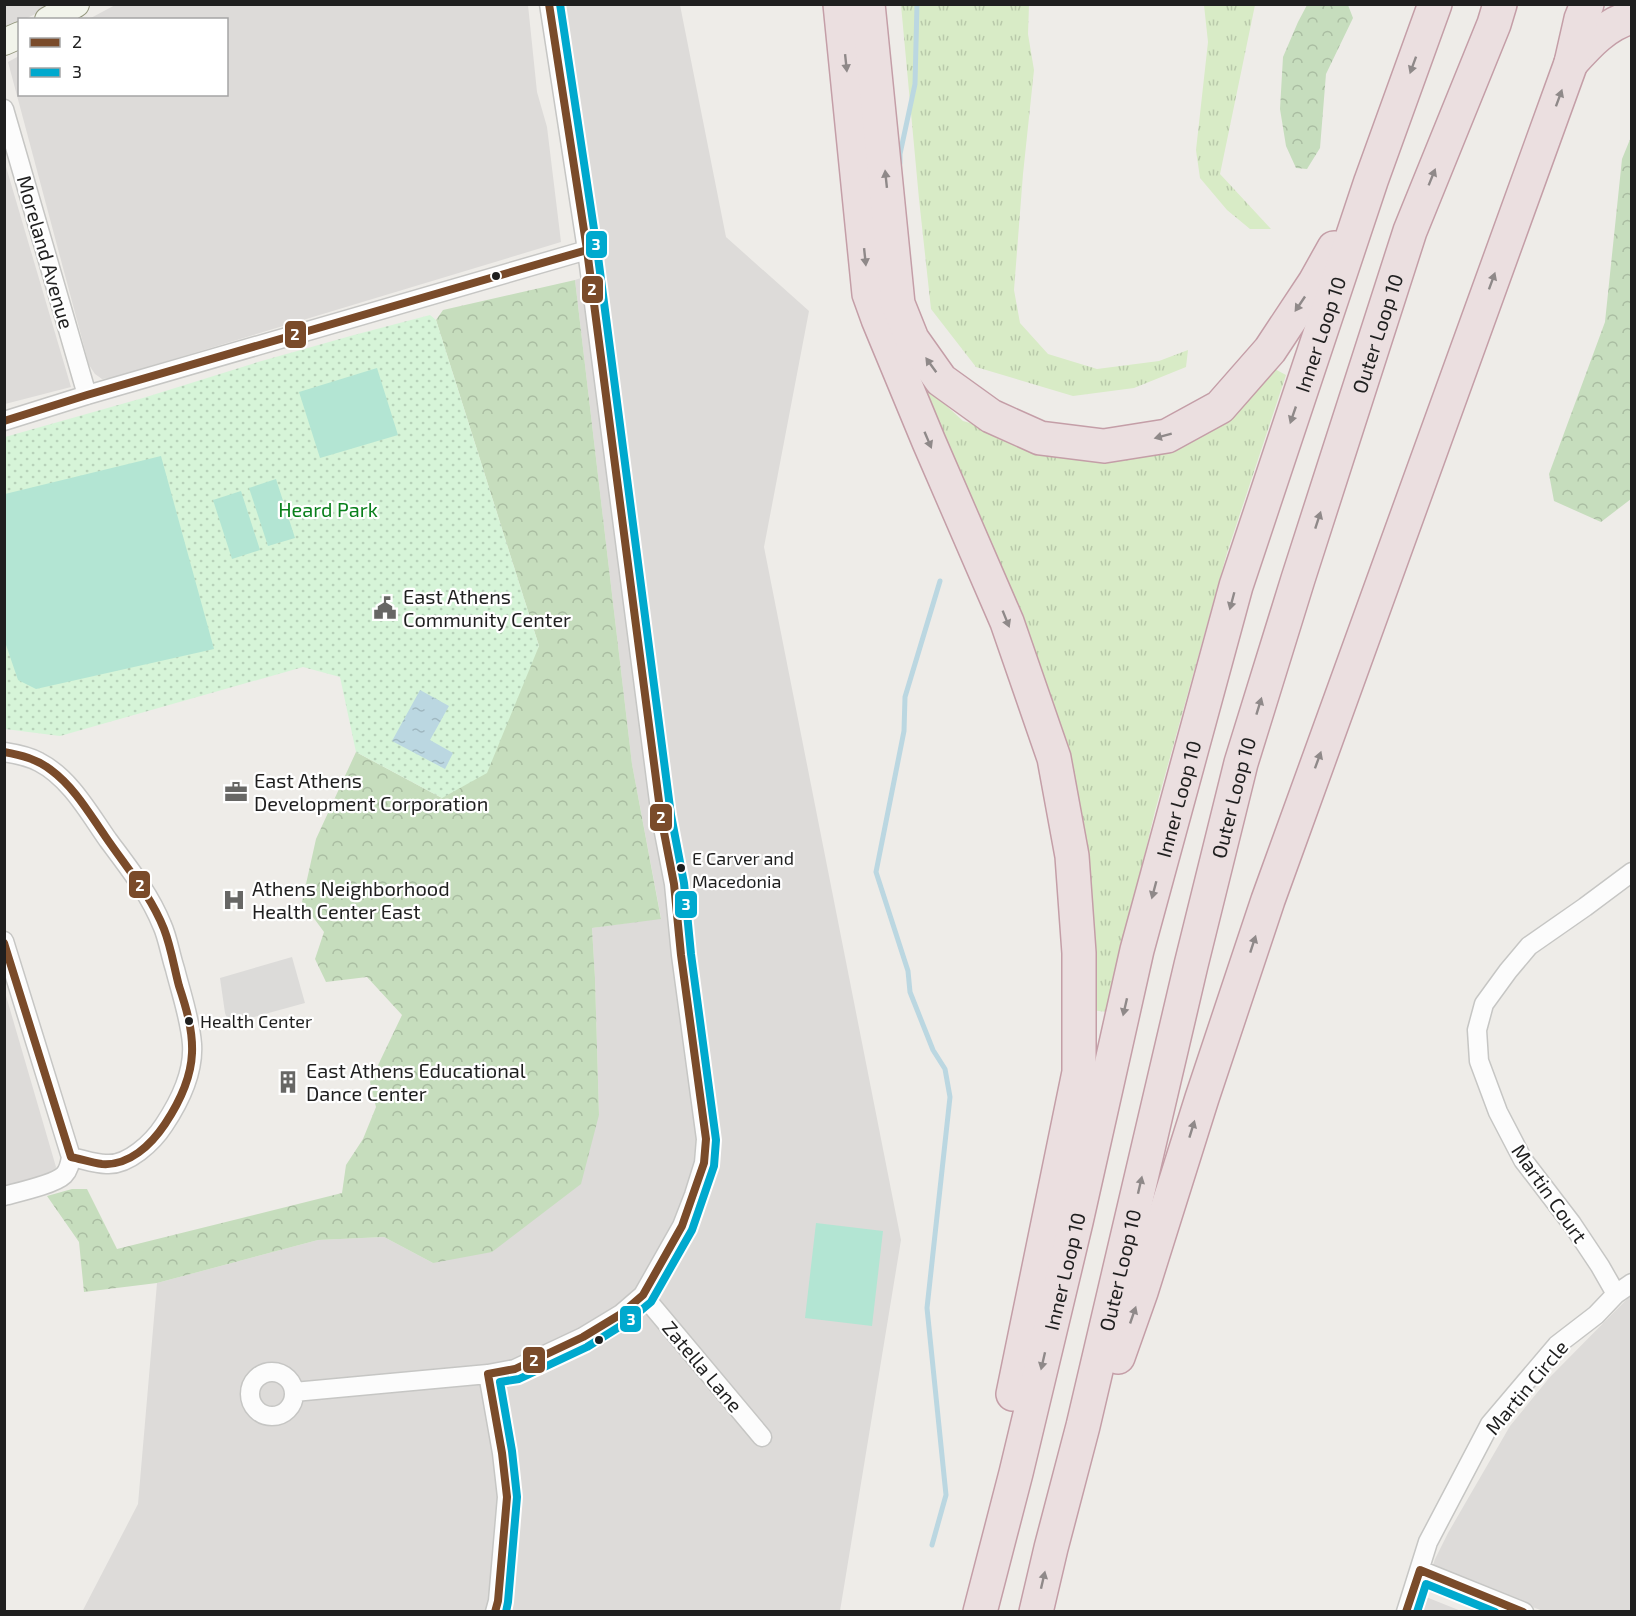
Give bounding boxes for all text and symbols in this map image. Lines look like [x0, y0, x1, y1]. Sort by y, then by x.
legend [18, 18, 228, 96]
text: 2 [72, 30, 82, 52]
one-way arrow [841, 53, 851, 72]
one-way arrow [1407, 56, 1417, 74]
text: 3 [72, 60, 82, 82]
one-way arrow [1554, 89, 1564, 107]
one-way arrow [1428, 168, 1437, 186]
one-way arrow [881, 169, 891, 188]
street label: Moreland Avenue [13, 173, 79, 331]
line badge: 3 [585, 230, 608, 259]
text: 3 [591, 234, 601, 253]
one-way arrow [860, 247, 870, 266]
unlabelled marker [490, 270, 502, 282]
street label: Outer Loop 10 [1347, 271, 1407, 396]
one-way arrow [1488, 272, 1498, 290]
street label: Inner Loop 10 [1289, 273, 1350, 395]
line badge: 2 [581, 275, 604, 304]
text: 2 [587, 279, 597, 298]
one-way arrow [1295, 296, 1306, 312]
line badge: 2 [284, 320, 307, 349]
text: 2 [290, 324, 300, 343]
one-way arrow [925, 357, 937, 373]
one-way arrow [1287, 406, 1297, 424]
one-way arrow [924, 431, 933, 449]
one-way arrow [1154, 432, 1172, 441]
park label: Heard Park [278, 497, 378, 521]
one-way arrow [1313, 511, 1323, 529]
place label: East Athens Community Center [403, 584, 571, 631]
one-way arrow [1226, 591, 1236, 610]
public building icon: East Athens Community Center [372, 595, 398, 621]
one-way arrow [1002, 610, 1011, 628]
one-way arrow [1255, 697, 1264, 715]
street label: Outer Loop 10 [1206, 734, 1260, 861]
street label: Inner Loop 10 [1151, 738, 1205, 860]
one-way arrow [1314, 751, 1324, 769]
place label: East Athens Development Corporation [254, 768, 488, 815]
office icon: East Athens Development Corporation [223, 779, 249, 805]
line badge: 2 [649, 803, 673, 832]
text: 2 [656, 807, 666, 826]
place label: E Carver and Macedonia [692, 847, 794, 892]
marker: E Carver and Macedonia [675, 862, 687, 874]
line badge: 2 [128, 870, 151, 899]
text: 2 [135, 875, 145, 894]
place label: Athens Neighborhood Health Center East [252, 876, 450, 923]
one-way arrow [1148, 881, 1158, 899]
hospital icon: Athens Neighborhood Health Center East [221, 887, 247, 913]
line badge: 3 [674, 890, 698, 919]
text: 3 [681, 894, 691, 913]
one-way arrow [1249, 935, 1258, 953]
one-way arrow [1119, 998, 1129, 1017]
place label: Health Center [200, 1010, 312, 1032]
marker: Health Center [183, 1015, 195, 1027]
place label: East Athens Educational Dance Center [306, 1058, 526, 1105]
building icon: East Athens Educational Dance Center [275, 1069, 301, 1095]
one-way arrow [1188, 1120, 1197, 1138]
street label: Martin Court [1507, 1139, 1593, 1247]
one-way arrow [1135, 1176, 1145, 1195]
street label: Outer Loop 10 [1094, 1207, 1145, 1333]
street label: Inner Loop 10 [1039, 1210, 1090, 1333]
line badge: 3 [619, 1305, 642, 1333]
one-way arrow [1128, 1306, 1138, 1324]
text: 3 [626, 1309, 636, 1328]
street label: Zatella Lane [658, 1316, 748, 1416]
unlabelled marker [593, 1334, 605, 1346]
street label: Martin Circle [1480, 1335, 1572, 1439]
line badge: 2 [522, 1346, 546, 1374]
text: 2 [529, 1350, 539, 1369]
one-way arrow [1038, 1352, 1047, 1371]
one-way arrow [1039, 1571, 1049, 1589]

